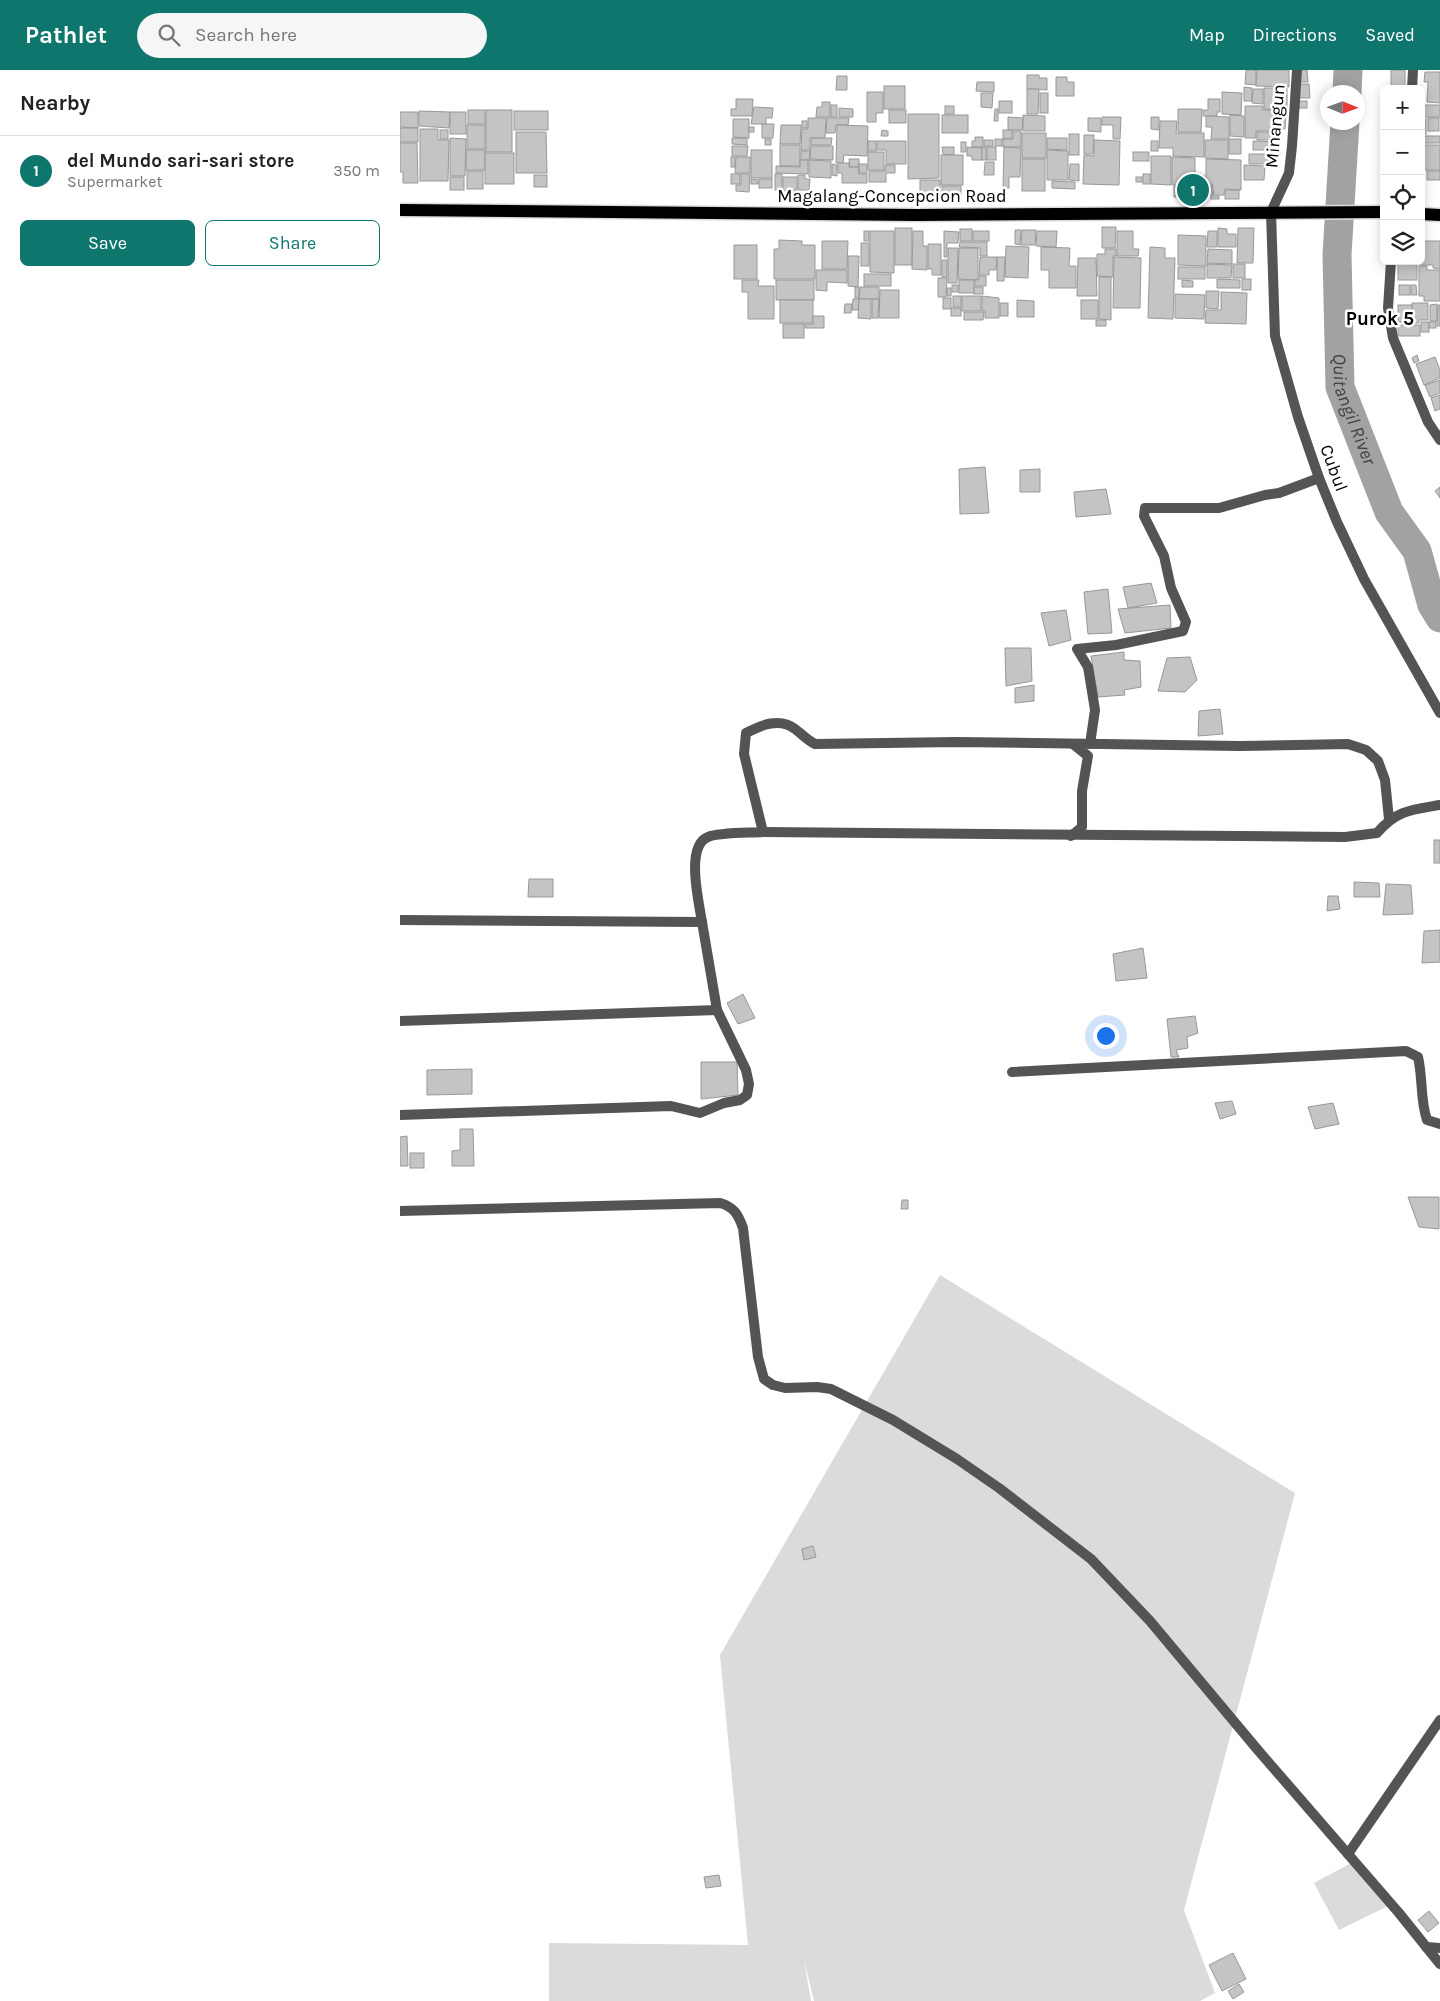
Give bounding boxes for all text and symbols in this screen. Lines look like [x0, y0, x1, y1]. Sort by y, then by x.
search box [137, 13, 487, 58]
text: Pathlet [25, 21, 107, 49]
icon: search [155, 21, 183, 49]
text: Search here [195, 24, 297, 46]
text: Map [1189, 24, 1225, 46]
text: Directions [1253, 24, 1337, 46]
text: Saved [1365, 24, 1415, 46]
street label: Minangun [1260, 83, 1290, 169]
north arrow [1320, 85, 1365, 130]
map controls [1380, 85, 1425, 265]
button: + [1380, 85, 1425, 130]
text: Nearby [20, 91, 90, 115]
button: − [1380, 130, 1425, 175]
text: del Mundo sari-sari store [67, 150, 294, 172]
text: 1 [33, 161, 39, 180]
text: 350 m [333, 161, 380, 180]
pin: 1 [1177, 171, 1209, 209]
text: Supermarket [67, 172, 163, 191]
button: locate [1380, 175, 1425, 220]
street label: Magalang-Concepcion Road [777, 185, 1007, 207]
button: Save [20, 220, 195, 266]
button: Share [205, 220, 380, 266]
button: layers [1380, 220, 1425, 265]
district label: Purok 5 [1346, 308, 1414, 330]
water label: Quitangil River [1328, 353, 1381, 470]
street label: Cubul [1315, 441, 1353, 495]
your location [1093, 1023, 1119, 1049]

